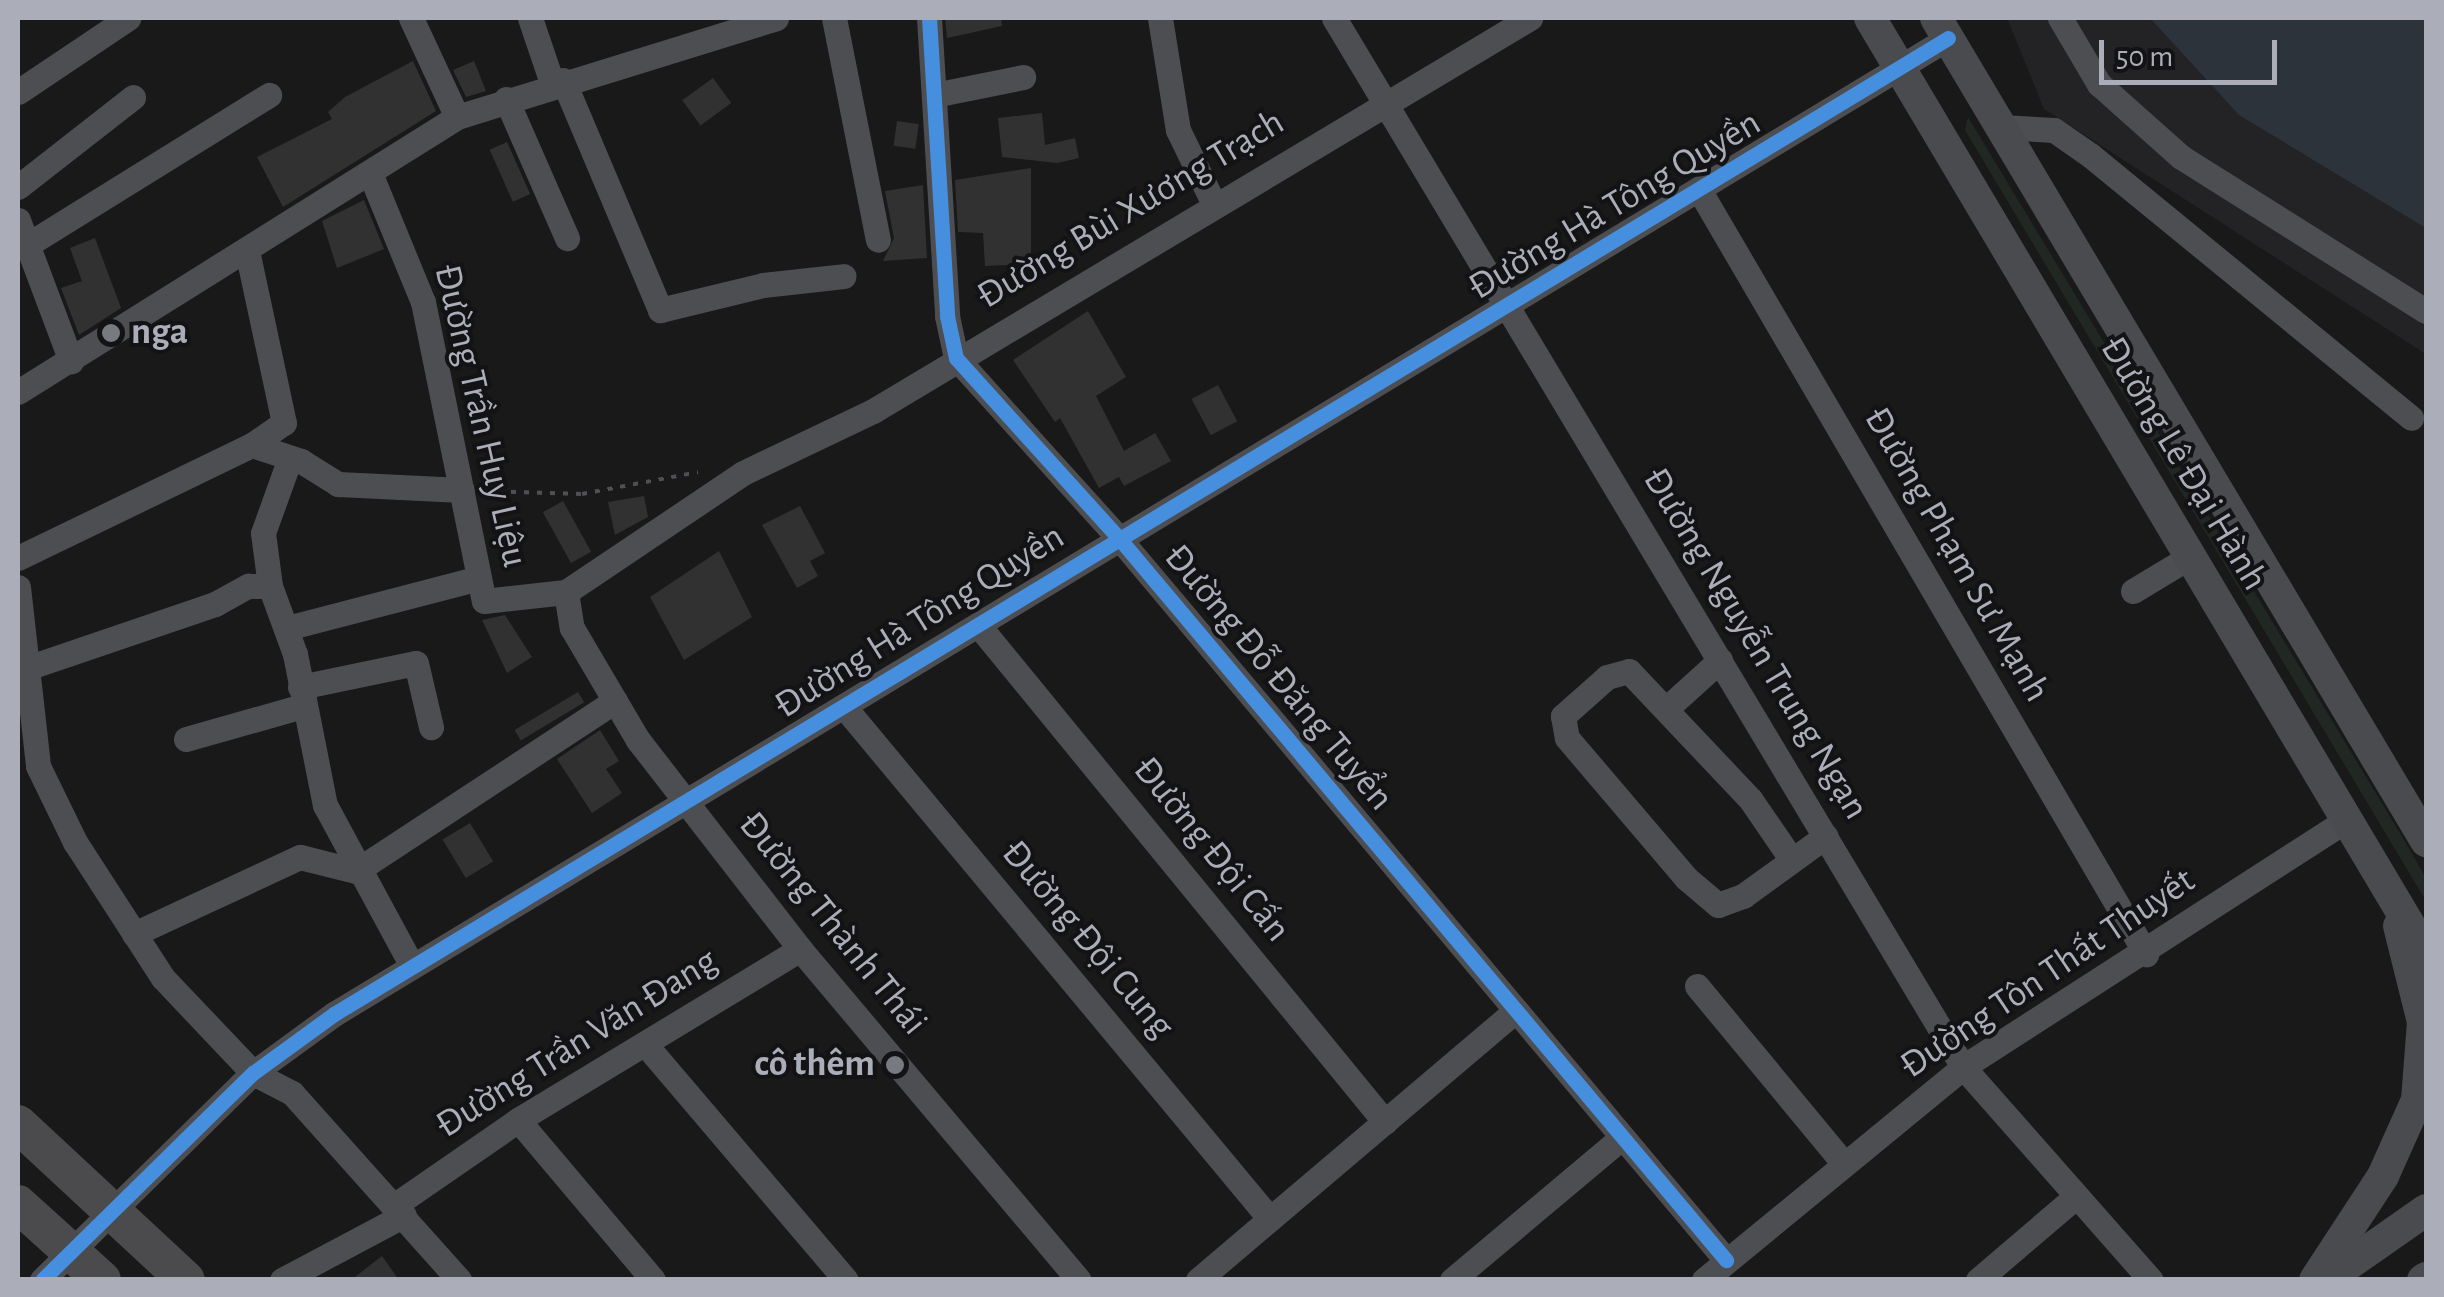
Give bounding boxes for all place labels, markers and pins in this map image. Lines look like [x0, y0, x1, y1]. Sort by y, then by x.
place label: nga [131, 310, 188, 356]
marker: nga [100, 322, 122, 344]
place label: cô thêm [754, 1042, 875, 1088]
marker: cô thêm [884, 1054, 906, 1076]

